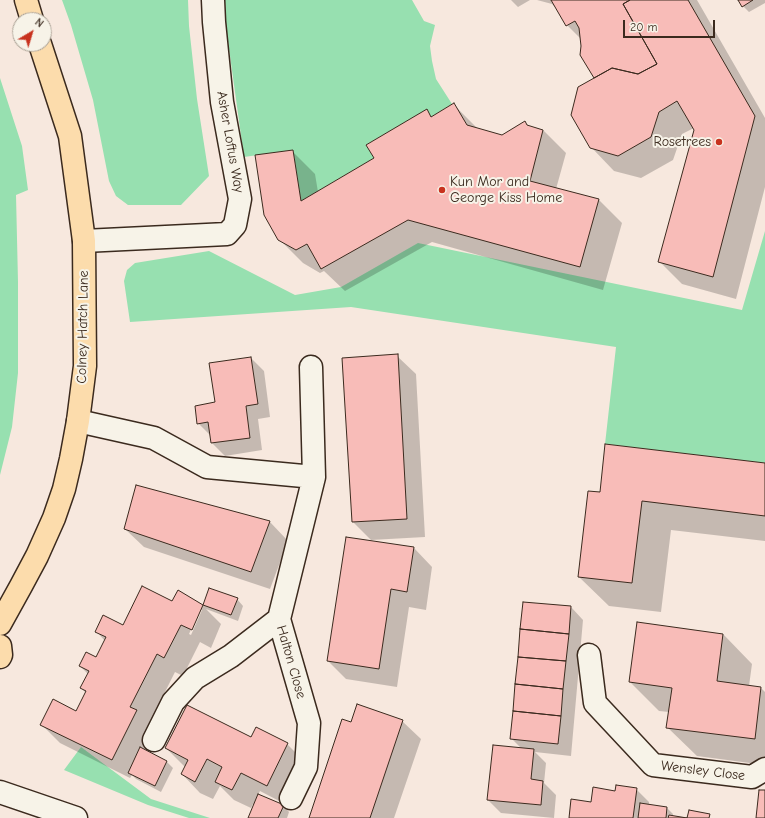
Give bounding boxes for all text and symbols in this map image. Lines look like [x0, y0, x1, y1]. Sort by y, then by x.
north arrow [12, 12, 52, 52]
scale bar [625, 12, 717, 38]
text: N [32, 16, 46, 30]
text: 20 m [630, 20, 658, 34]
street label: Asher Loftus Way [213, 90, 247, 194]
place label: Rosetrees [654, 134, 711, 150]
marker: Rosetrees [714, 137, 724, 147]
place label: Kun Mor and George Kiss Home [450, 174, 562, 206]
marker: Kun Mor and George Kiss Home [437, 185, 447, 195]
street label: Colney Hatch Lane [74, 270, 92, 384]
street label: Halton Close [273, 623, 309, 701]
street label: Wensley Close [660, 758, 746, 784]

